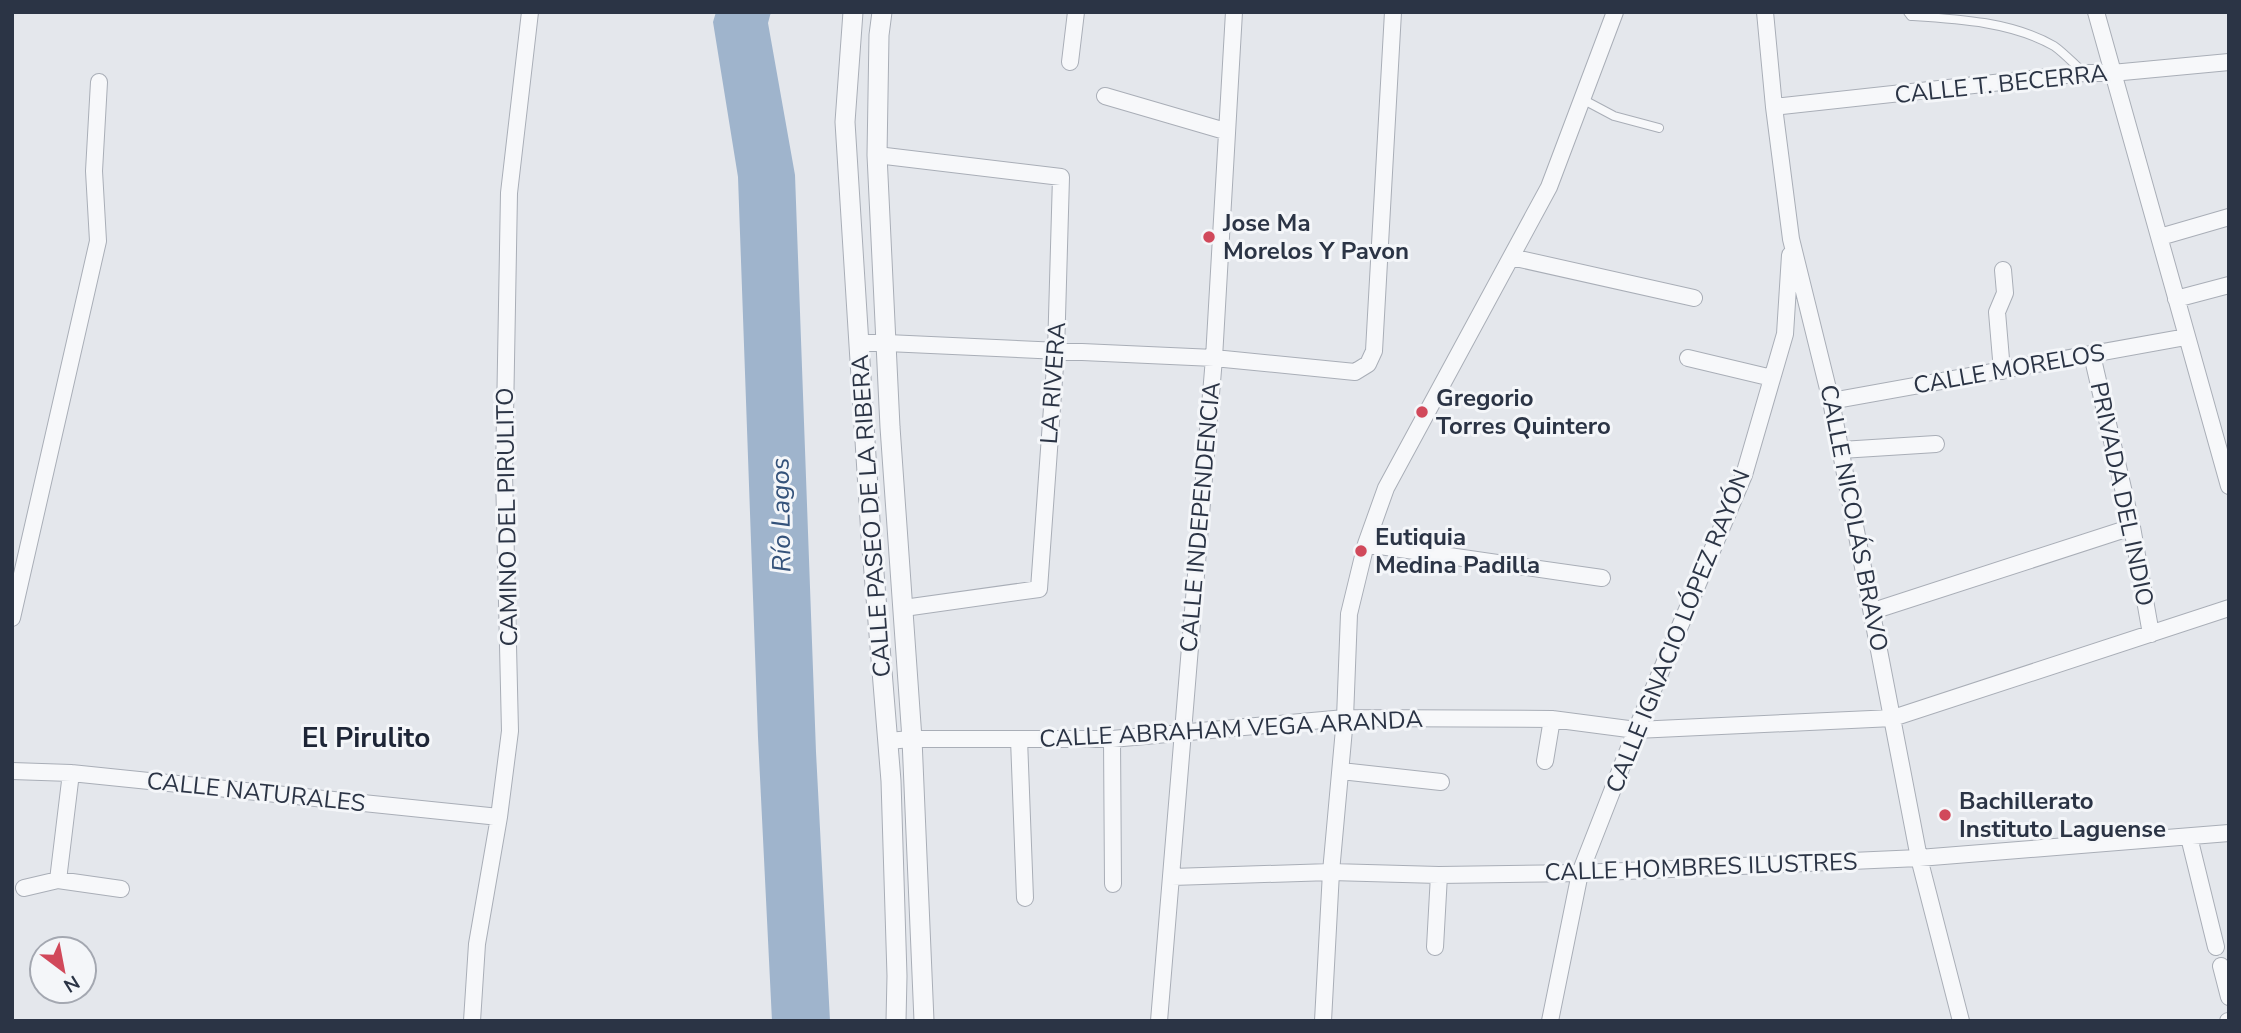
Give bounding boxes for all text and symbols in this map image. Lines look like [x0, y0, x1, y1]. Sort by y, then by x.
street label: CALLE T. BECERRA [1893, 57, 2109, 111]
place label: Jose Ma Morelos Y Pavon [1222, 207, 1409, 267]
marker: Jose Ma Morelos Y Pavon [1201, 229, 1217, 245]
street label: LA RIVERA [1033, 320, 1073, 445]
street label: CALLE MORELOS [1911, 336, 2107, 402]
street label: CALLE PASEO DE LA RIBERA [844, 353, 898, 678]
street label: PRIVADA DEL INDIO [2083, 379, 2161, 609]
street label: CALLE INDEPENDENCIA [1172, 380, 1228, 654]
place label: Gregorio Torres Quintero [1436, 382, 1611, 442]
street label: CALLE NICOLÁS BRAVO [1812, 382, 1896, 654]
street label: CAMINO DEL PIRULITO [489, 387, 525, 647]
marker: Gregorio Torres Quintero [1414, 404, 1430, 420]
water label: Río Lagos [763, 457, 799, 573]
street label: CALLE IGNACIO LÓPEZ RAYÓN [1598, 465, 1758, 797]
place label: Eutiquia Medina Padilla [1375, 521, 1540, 581]
marker: Eutiquia Medina Padilla [1353, 543, 1369, 559]
street label: CALLE ABRAHAM VEGA ARANDA [1038, 703, 1424, 755]
district label: El Pirulito [302, 719, 430, 757]
street label: CALLE NATURALES [145, 765, 367, 819]
place label: Bachillerato Instituto Laguense [1959, 785, 2166, 845]
marker: Bachillerato Instituto Laguense [1937, 807, 1953, 823]
street label: CALLE HOMBRES ILUSTRES [1544, 846, 1858, 888]
north arrow [28, 935, 98, 1005]
text: N [59, 969, 84, 998]

